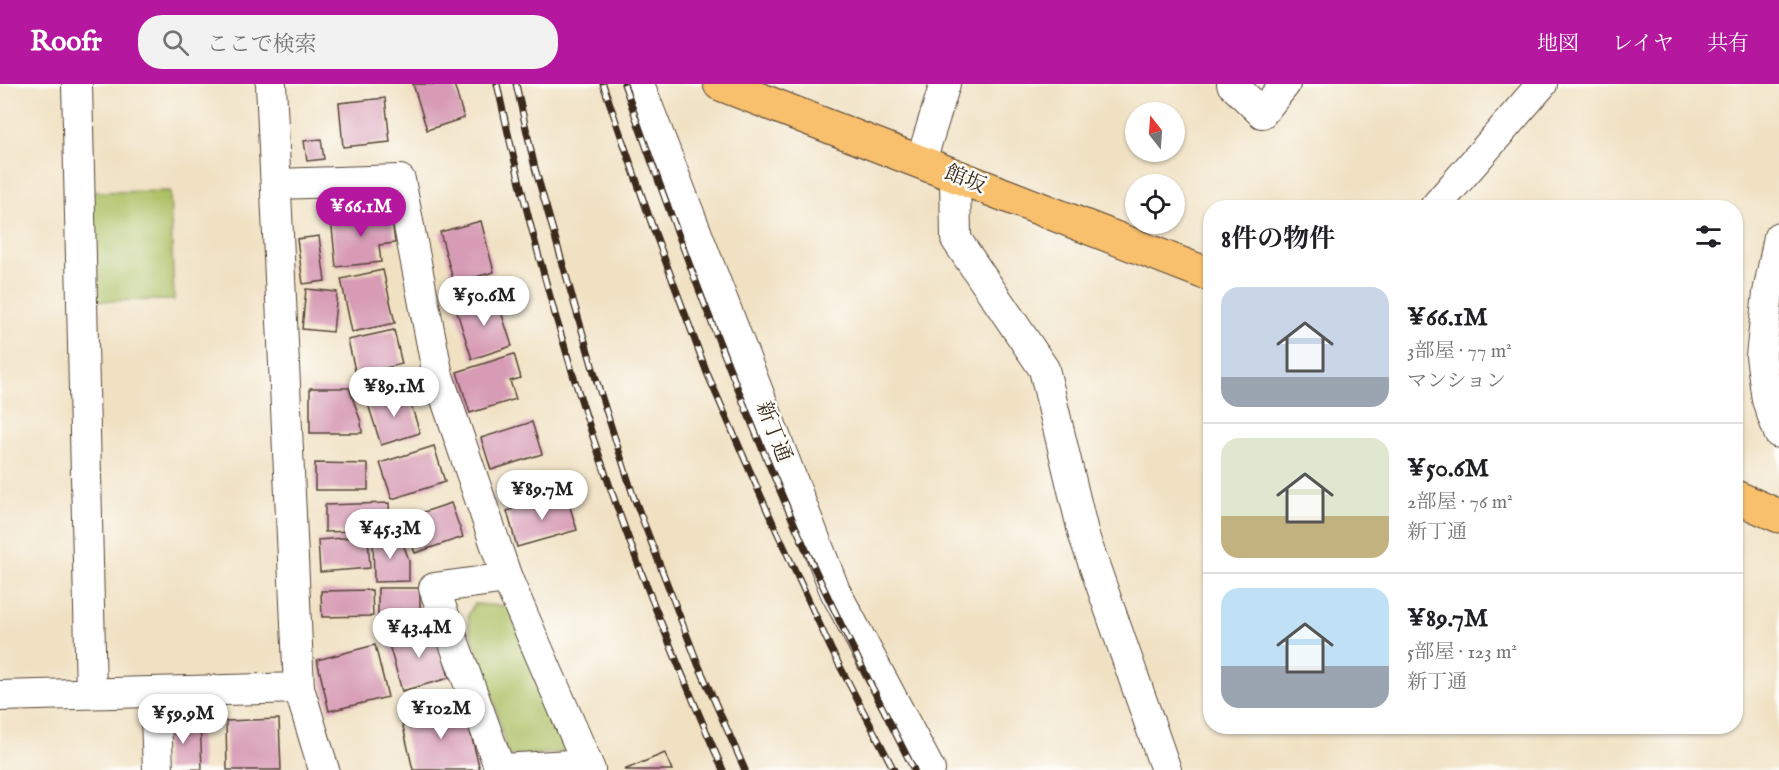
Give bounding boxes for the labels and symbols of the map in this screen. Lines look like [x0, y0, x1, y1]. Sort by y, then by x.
north arrow [1125, 102, 1185, 162]
street label: 館坂 [940, 160, 990, 200]
pin: ¥66.1M [312, 187, 410, 238]
pin: ¥50.6M [435, 276, 533, 327]
pin: ¥89.1M [345, 367, 443, 418]
street label: 新丁通 [749, 398, 797, 466]
pin: ¥89.7M [493, 470, 591, 521]
pin: ¥45.3M [341, 509, 439, 560]
pin: ¥43.4M [370, 608, 468, 659]
pin: ¥102M [399, 689, 483, 740]
pin: ¥59.9M [134, 694, 232, 745]

